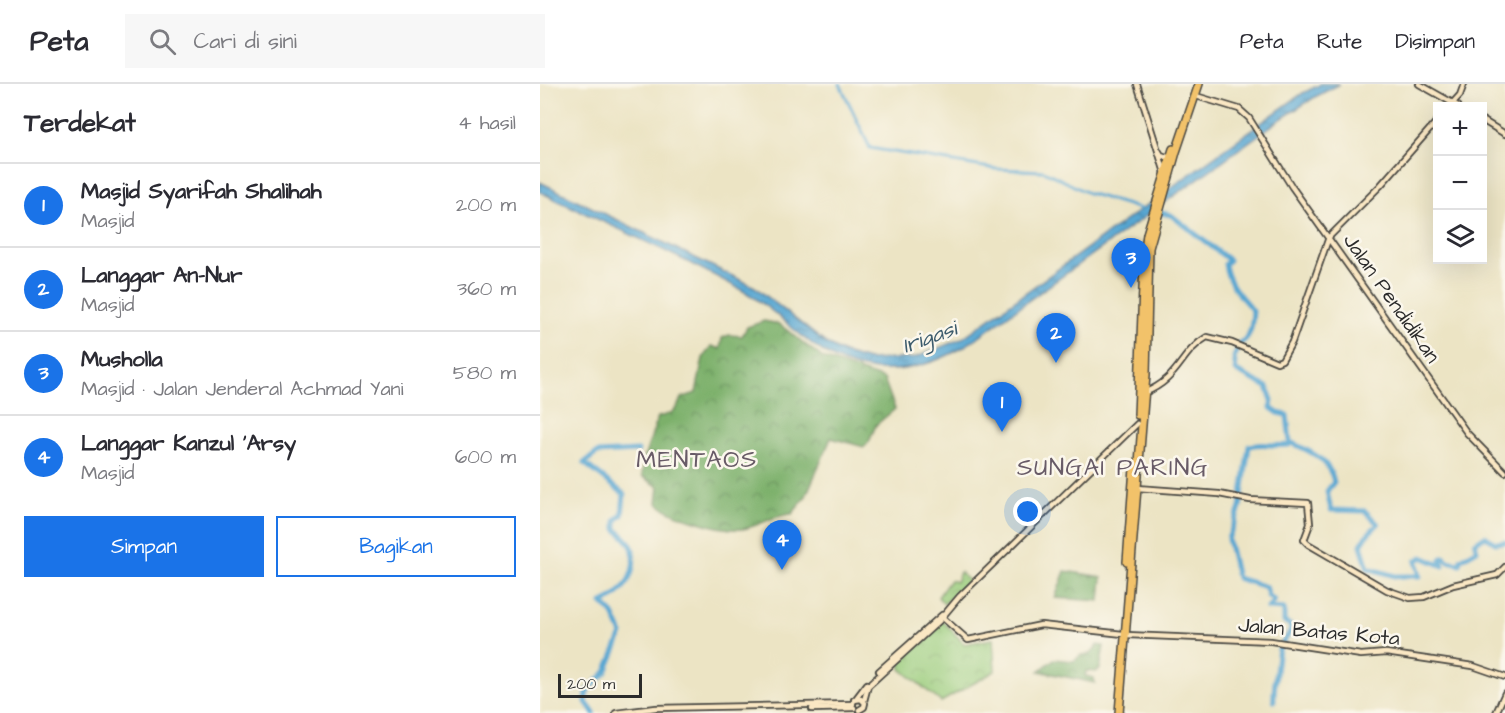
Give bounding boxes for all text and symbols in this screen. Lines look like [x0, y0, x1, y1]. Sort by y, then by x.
search box [125, 14, 545, 68]
text: Peta [30, 22, 89, 61]
icon: search [146, 25, 179, 58]
text: Cari di sini [194, 26, 297, 57]
text: Peta [1240, 27, 1284, 56]
text: Rute [1317, 27, 1362, 56]
text: Disimpan [1395, 27, 1475, 56]
map controls [1433, 102, 1487, 264]
button: + [1433, 102, 1487, 156]
text: Terdekat [24, 105, 136, 141]
text: 4 hasil [458, 109, 516, 137]
button: − [1433, 156, 1487, 210]
text: Masjid Syarifah Shalihah [81, 176, 322, 207]
text: 1 [42, 191, 45, 219]
text: 200 m [456, 191, 516, 219]
text: Masjid [81, 207, 135, 235]
button: layers [1433, 210, 1487, 264]
street label: Jalan Pendidikan [1336, 228, 1447, 369]
pin: 3 [1112, 238, 1150, 288]
text: Langgar An-Nur [81, 260, 242, 291]
text: 2 [38, 275, 49, 303]
text: 360 m [457, 275, 516, 303]
text: Masjid [81, 291, 135, 319]
water label: Irigasi [898, 312, 964, 362]
pin: 2 [1036, 314, 1076, 363]
text: Musholla [81, 344, 163, 375]
text: 3 [38, 359, 49, 387]
text: 580 m [453, 359, 516, 387]
text: Masjid · Jalan Jenderal Achmad Yani [81, 375, 404, 403]
pin: 1 [982, 382, 1022, 432]
text: Langgar Kanzul 'Arsy [81, 428, 296, 459]
text: 4 [37, 443, 50, 471]
text: 600 m [455, 443, 516, 471]
district label: MENTAOS [636, 443, 758, 477]
district label: SUNGAI PARING [1017, 451, 1209, 485]
text: Masjid [81, 459, 135, 487]
your location [1013, 497, 1042, 526]
button: Simpan [24, 516, 264, 577]
button: Bagikan [276, 516, 516, 577]
pin: 4 [762, 520, 802, 570]
street label: Jalan Batas Kota [1237, 610, 1401, 653]
scale bar [558, 671, 642, 698]
text: 200 m [567, 673, 615, 695]

